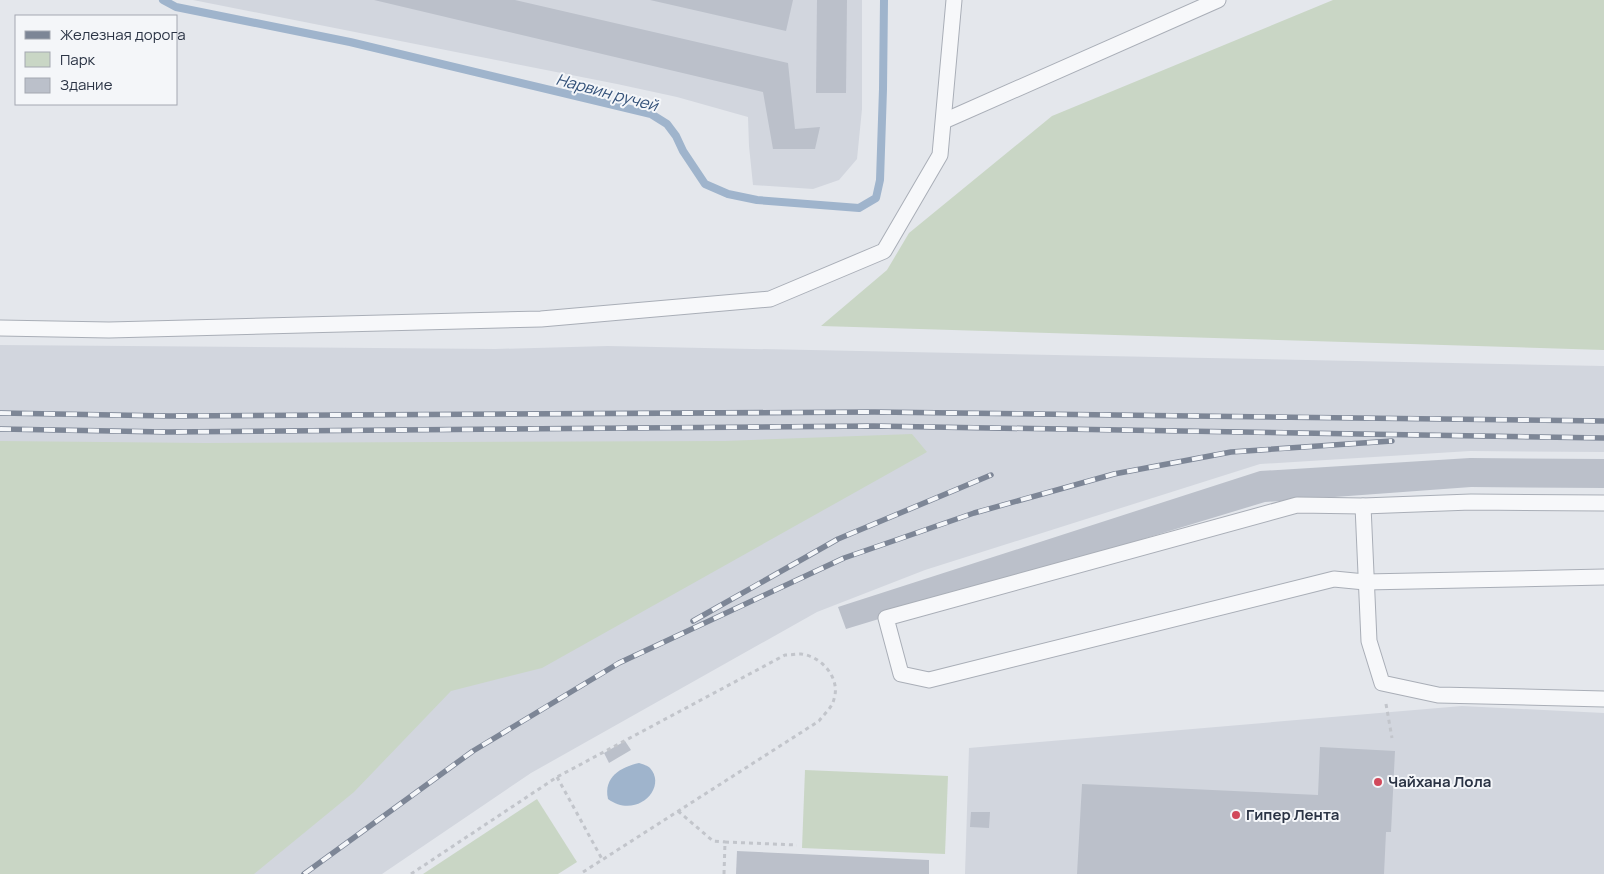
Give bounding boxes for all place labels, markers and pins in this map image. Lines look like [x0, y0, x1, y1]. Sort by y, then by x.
place label: Чайхана Лола [1388, 771, 1491, 792]
marker: Чайхана Лола [1372, 776, 1384, 788]
place label: Гипер Лента [1246, 804, 1339, 825]
marker: Гипер Лента [1230, 809, 1242, 821]

